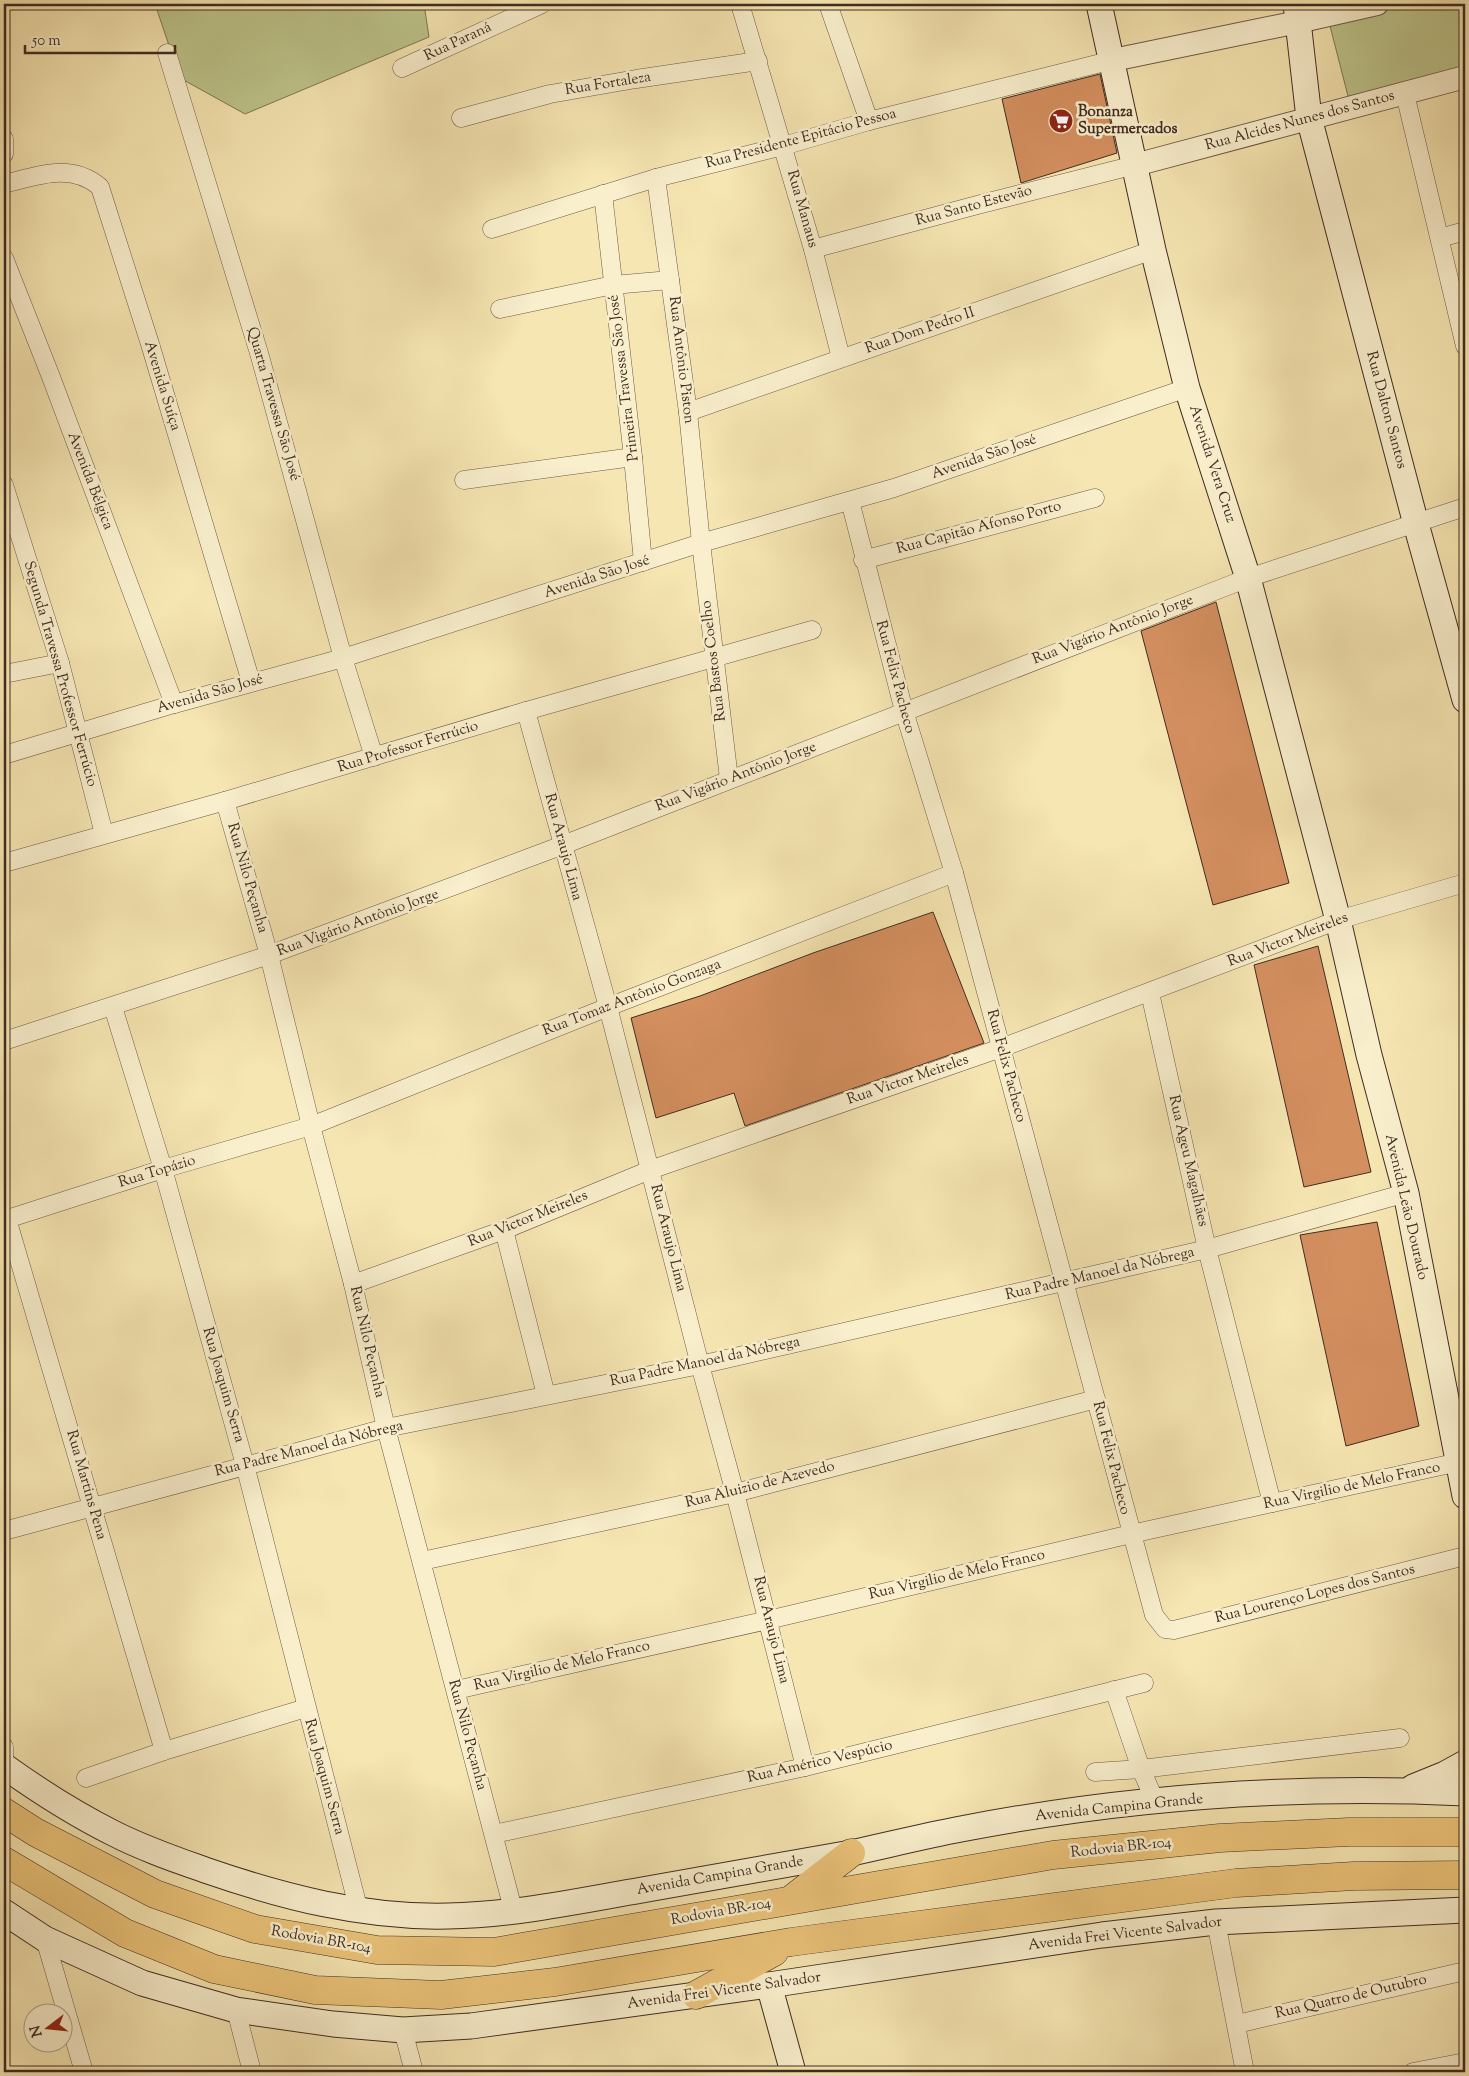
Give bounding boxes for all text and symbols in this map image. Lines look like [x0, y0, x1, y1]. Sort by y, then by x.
street label: Rua Paraná [421, 17, 495, 67]
scale bar [25, 22, 175, 54]
text: 50 m [31, 31, 61, 52]
street label: Rua Fortaleza [564, 67, 653, 101]
street label: Rua Alcides Nunes dos Santos [1203, 86, 1397, 156]
place label: Bonanza Supermercados [1078, 102, 1177, 140]
street label: Rua Presidente Epitácio Pessoa [703, 103, 899, 175]
supermarket icon: Bonanza Supermercados [1048, 108, 1074, 134]
street label: Rua Manaus [781, 168, 823, 250]
street label: Rua Santo Estevão [913, 180, 1035, 232]
street label: Primeira Travessa São José [603, 294, 645, 462]
street label: Rua Antônio Piston [663, 295, 699, 425]
street label: Rua Dom Pedro II [862, 302, 978, 360]
street label: Quarta Travessa São José [241, 325, 305, 483]
street label: Avenida Suíça [138, 339, 186, 434]
street label: Rua Dalton Santos [1360, 349, 1412, 471]
street label: Avenida Vera Cruz [1183, 402, 1241, 526]
street label: Avenida Bélgica [62, 429, 118, 533]
street label: Avenida São José [929, 429, 1039, 485]
street label: Rua Capitão Afonso Porto [894, 496, 1064, 560]
street label: Avenida São José [541, 550, 653, 604]
street label: Segunda Travessa Professor Ferrúcio [18, 559, 102, 789]
street label: Rua Vigário Antônio Jorge [1029, 590, 1197, 670]
street label: Rua Bastos Coelho [696, 599, 732, 723]
street label: Rua Felix Pacheco [870, 618, 920, 736]
street label: Avenida São José [154, 669, 266, 719]
street label: Rua Professor Ferrúcio [335, 716, 481, 778]
street label: Rua Vigário Antônio Jorge [652, 737, 820, 817]
street label: Rua Araujo Lima [539, 791, 587, 903]
street label: Rua Nilo Peçanha [221, 820, 273, 936]
street label: Rua Vigário Antônio Jorge [274, 884, 442, 962]
street label: Rua Victor Meireles [1225, 907, 1351, 973]
street label: Rua Tomaz Antônio Gonzaga [540, 954, 724, 1042]
street label: Rua Felix Pacheco [981, 1007, 1031, 1125]
street label: Rua Victor Meireles [844, 1049, 972, 1111]
street label: Rua Ageu Magalhães [1163, 1093, 1213, 1229]
street label: Avenida Leão Dourado [1379, 1132, 1433, 1282]
street label: Rua Topázio [116, 1150, 198, 1194]
street label: Rua Araujo Lima [644, 1182, 692, 1294]
street label: Rua Victor Meireles [465, 1185, 591, 1253]
street label: Rua Padre Manoel da Nóbrega [1003, 1242, 1197, 1306]
street label: Rua Nilo Peçanha [344, 1284, 390, 1400]
street label: Rua Joaquim Serra [196, 1325, 250, 1445]
street label: Rua Padre Manoel da Nóbrega [608, 1332, 802, 1392]
street label: Rua Felix Pacheco [1087, 1399, 1135, 1517]
street label: Rua Padre Manoel da Nóbrega [213, 1415, 406, 1483]
street label: Rua Martins Pena [60, 1428, 112, 1542]
street label: Rua Aluizio de Azevedo [683, 1456, 837, 1514]
street label: Rua Virgilio de Melo Franco [1262, 1457, 1442, 1515]
street label: Rua Virgilio de Melo Franco [867, 1544, 1047, 1606]
street label: Rua Lourenço Lopes dos Santos [1213, 1559, 1417, 1629]
street label: Rua Araujo Lima [747, 1574, 795, 1686]
street label: Rua Virgilio de Melo Franco [472, 1635, 652, 1697]
street label: Rua Nilo Peçanha [442, 1677, 492, 1793]
street label: Rua Joaquim Serra [298, 1717, 350, 1837]
street label: Rua Américo Vespúcio [745, 1735, 895, 1789]
street label: Avenida Campina Grande [1034, 1789, 1204, 1827]
street label: Rodovia BR-104 [1070, 1832, 1173, 1864]
street label: Avenida Campina Grande [635, 1851, 805, 1901]
street label: Rodovia BR-104 [669, 1893, 773, 1931]
street label: Avenida Frei Vicente Salvador [1027, 1912, 1224, 1956]
street label: Rodovia BR-104 [269, 1921, 373, 1959]
street label: Avenida Frei Vicente Salvador [626, 1967, 823, 2015]
street label: Rua Quatro de Outubro [1273, 1969, 1429, 2025]
north arrow [22, 2004, 72, 2054]
text: N [26, 2023, 49, 2039]

